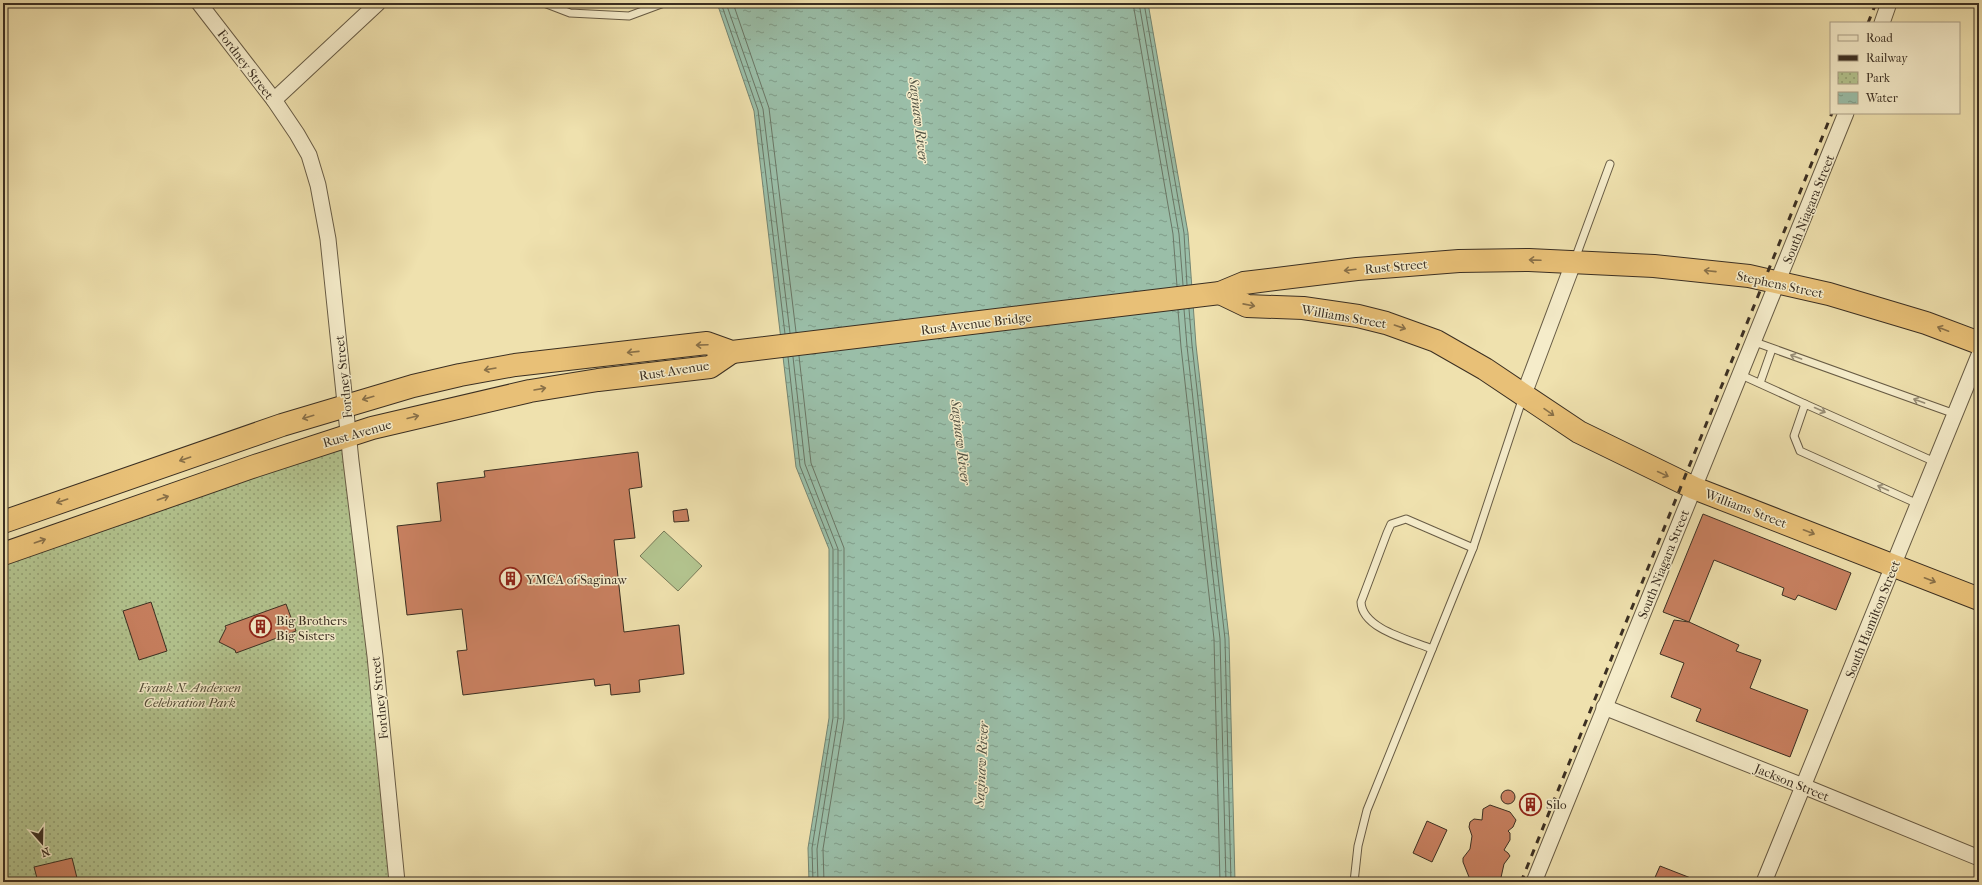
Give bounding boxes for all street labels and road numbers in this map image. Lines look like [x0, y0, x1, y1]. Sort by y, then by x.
street label: Fordney Street [214, 26, 277, 102]
street label: South Niagara Street [1780, 152, 1837, 266]
street label: Rust Street [1364, 256, 1428, 277]
street label: Stephens Street [1735, 268, 1825, 301]
street label: Williams Street [1299, 301, 1388, 331]
street label: Rust Avenue Bridge [920, 309, 1033, 338]
street label: Fordney Street [332, 334, 355, 419]
street label: Rust Avenue [638, 357, 711, 383]
street label: Rust Avenue [321, 416, 394, 450]
street label: Williams Street [1702, 486, 1789, 531]
street label: South Niagara Street [1635, 507, 1692, 621]
street label: South Hamilton Street [1842, 558, 1903, 680]
street label: Fordney Street [368, 655, 391, 740]
street label: Jackson Street [1751, 760, 1832, 804]

